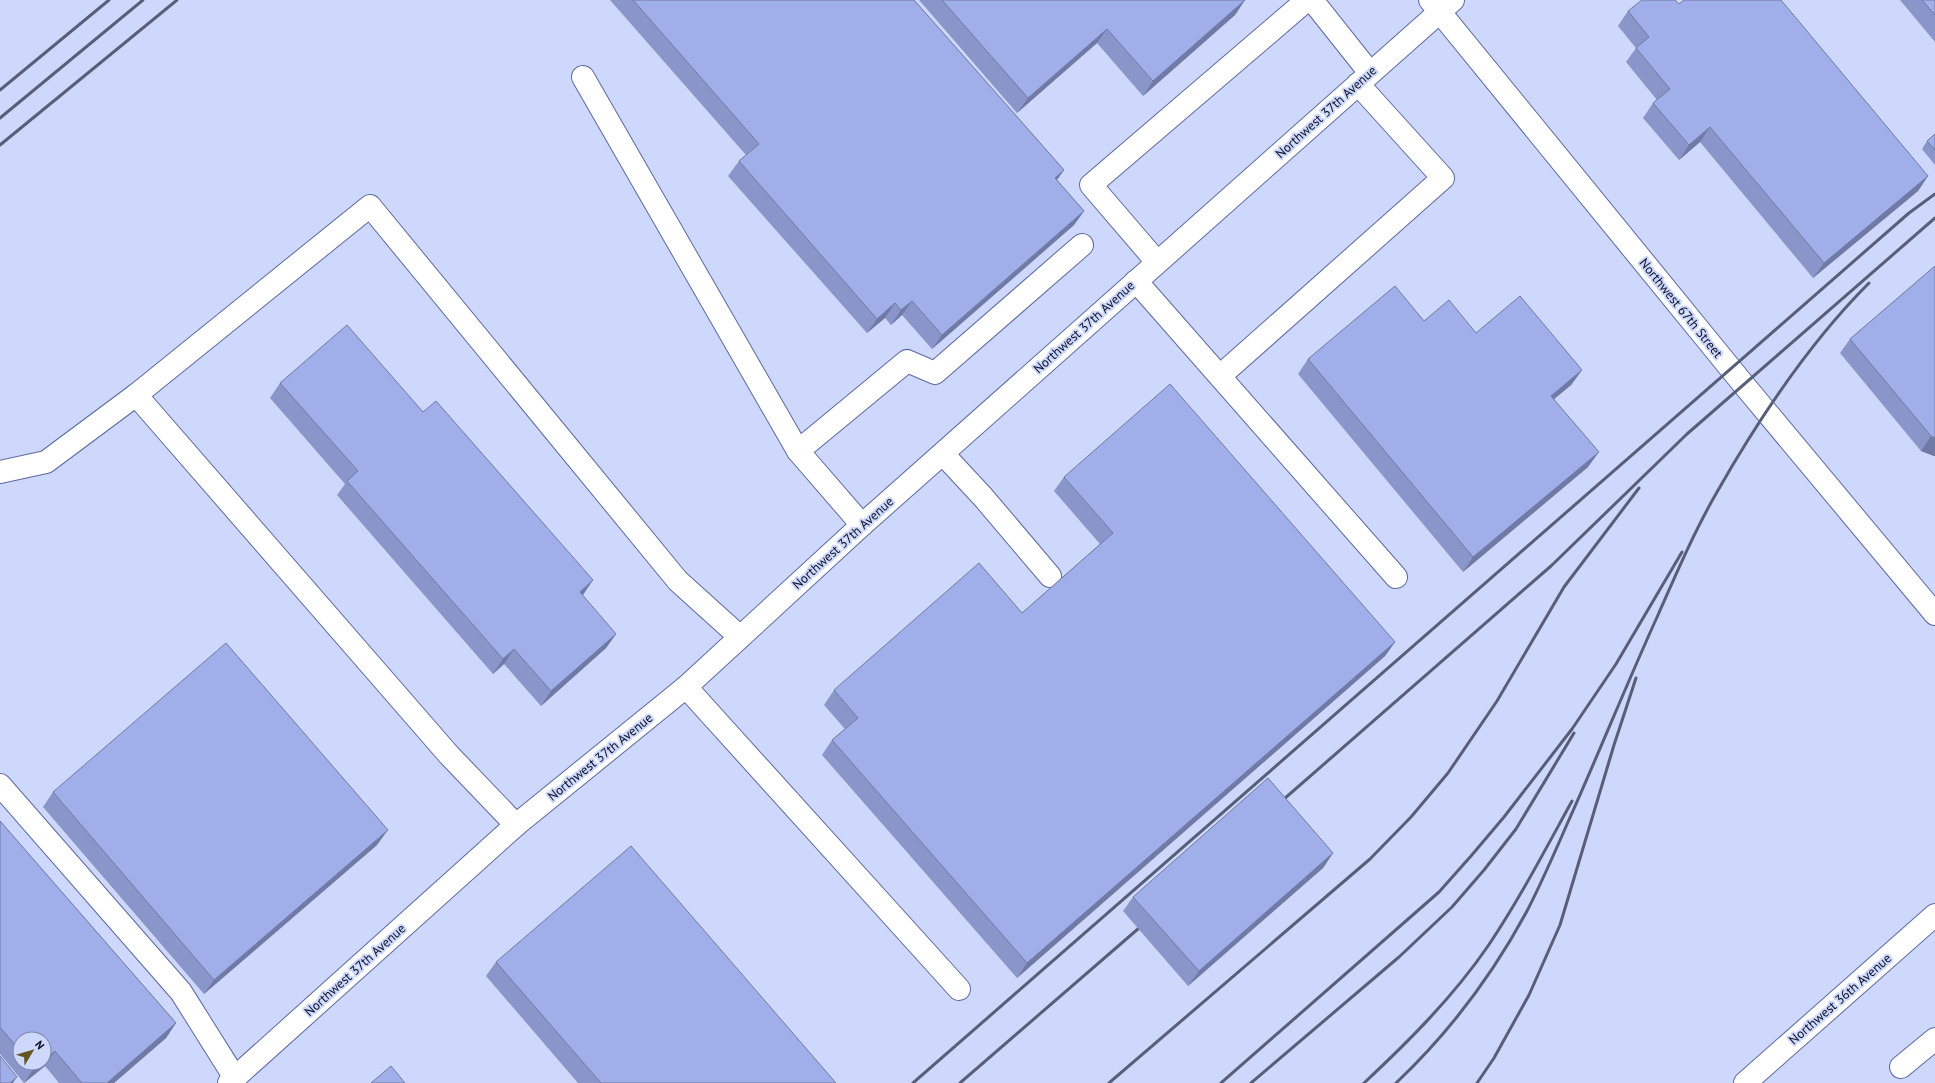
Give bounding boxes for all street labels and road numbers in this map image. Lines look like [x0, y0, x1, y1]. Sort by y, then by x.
street label: Northwest 37th Avenue [1272, 62, 1380, 162]
street label: Northwest 67th Street [1636, 255, 1727, 362]
street label: Northwest 37th Avenue [1030, 277, 1138, 377]
street label: Northwest 37th Avenue [789, 493, 897, 593]
street label: Northwest 37th Avenue [544, 709, 656, 805]
street label: Northwest 37th Avenue [301, 920, 409, 1020]
street label: Northwest 36th Avenue [1785, 950, 1895, 1048]

